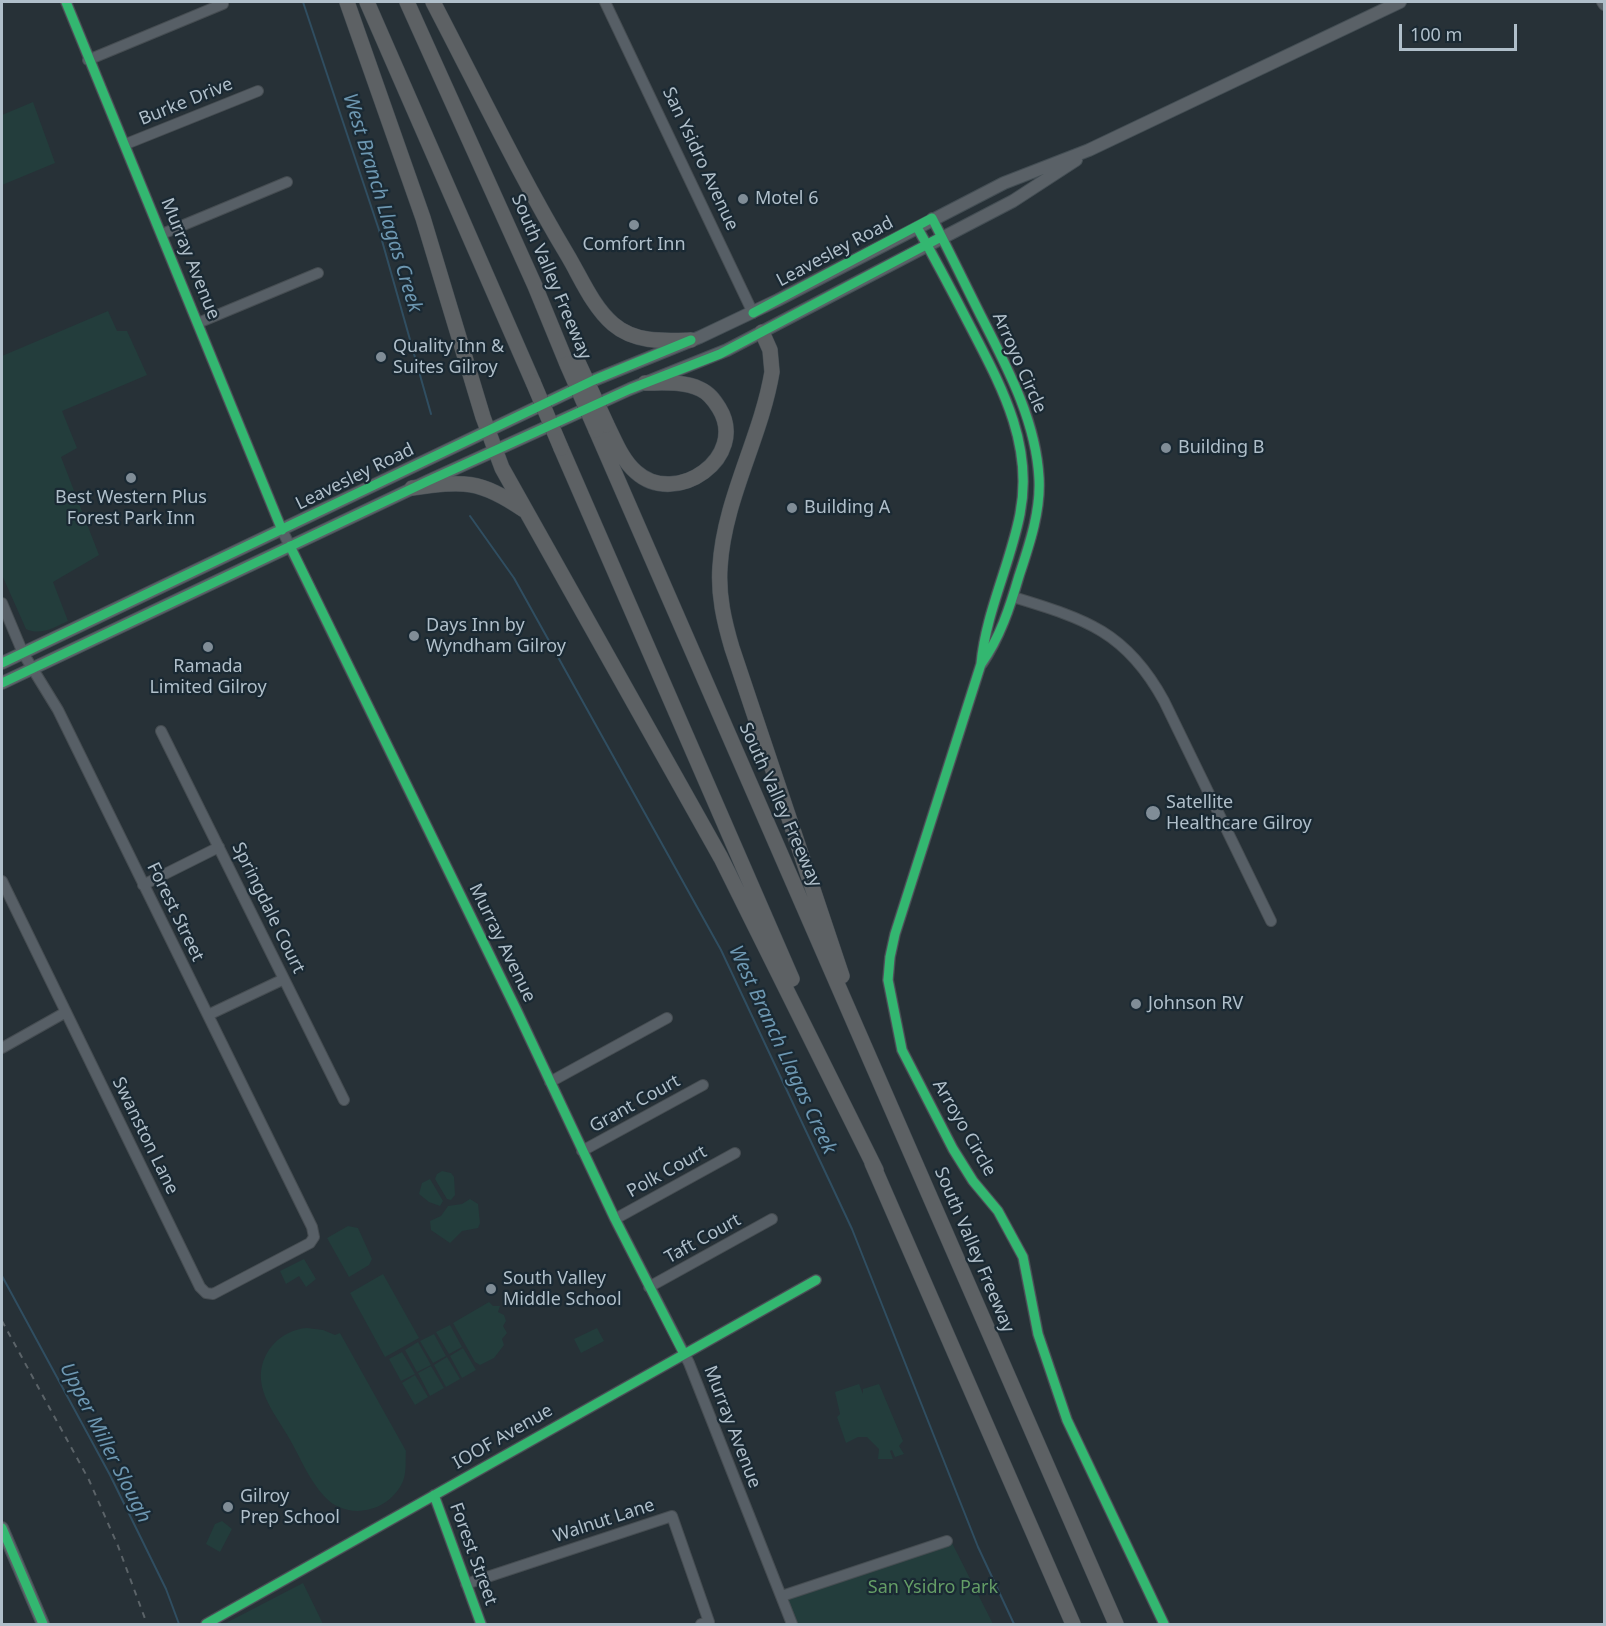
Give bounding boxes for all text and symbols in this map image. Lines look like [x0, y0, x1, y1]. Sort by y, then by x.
scale bar [1402, 12, 1520, 50]
text: 100 m [1410, 22, 1462, 46]
street label: Burke Drive [136, 73, 236, 131]
street label: San Ysidro Avenue [657, 84, 743, 234]
water label: West Branch Llagas Creek [337, 91, 427, 315]
place label: Motel 6 [755, 188, 818, 210]
street label: South Valley Freeway [506, 191, 596, 363]
marker: Motel 6 [736, 192, 750, 206]
street label: Murray Avenue [156, 195, 224, 323]
street label: Leavesley Road [773, 212, 897, 292]
marker: Comfort Inn [627, 218, 641, 232]
place label: Comfort Inn [582, 234, 686, 256]
street label: Arroyo Circle [987, 309, 1051, 417]
place label: Quality Inn & Suites Gilroy [393, 336, 504, 378]
marker: Quality Inn & Suites Gilroy [374, 350, 388, 364]
place label: Building B [1178, 437, 1264, 459]
street label: Leavesley Road [292, 439, 418, 515]
marker: Building B [1159, 441, 1173, 455]
marker: Best Western Plus Forest Park Inn [124, 471, 138, 485]
place label: Best Western Plus Forest Park Inn [55, 487, 207, 530]
place label: Building A [804, 497, 890, 519]
marker: Building A [785, 501, 799, 515]
place label: Days Inn by Wyndham Gilroy [426, 615, 566, 658]
marker: Days Inn by Wyndham Gilroy [407, 629, 421, 643]
marker: Ramada Limited Gilroy [201, 640, 215, 654]
place label: Ramada Limited Gilroy [149, 656, 267, 698]
street label: South Valley Freeway [734, 720, 826, 890]
place label: Satellite Healthcare Gilroy [1166, 792, 1312, 834]
marker: Satellite Healthcare Gilroy [1144, 804, 1162, 822]
street label: Springdale Court [227, 839, 309, 977]
street label: Forest Street [142, 859, 208, 965]
street label: Murray Avenue [464, 880, 540, 1006]
water label: West Branch Llagas Creek [723, 942, 841, 1158]
place label: Johnson RV [1148, 993, 1243, 1015]
marker: Johnson RV [1129, 997, 1143, 1011]
street label: Grant Court [586, 1070, 684, 1138]
street label: Swanston Lane [107, 1074, 183, 1198]
street label: Arroyo Circle [928, 1076, 1000, 1180]
street label: Polk Court [623, 1141, 711, 1203]
street label: South Valley Freeway [929, 1164, 1019, 1336]
street label: Taft Court [661, 1209, 745, 1269]
place label: South Valley Middle School [503, 1268, 622, 1310]
marker: South Valley Middle School [484, 1282, 498, 1296]
water label: Upper Miller Slough [54, 1359, 156, 1527]
street label: Murray Avenue [699, 1363, 765, 1491]
street label: IOOF Avenue [449, 1400, 557, 1474]
place label: Gilroy Prep School [240, 1486, 340, 1528]
street label: Walnut Lane [551, 1494, 657, 1548]
marker: Gilroy Prep School [221, 1500, 235, 1514]
street label: Forest Street [444, 1500, 502, 1608]
park label: San Ysidro Park [868, 1577, 998, 1599]

